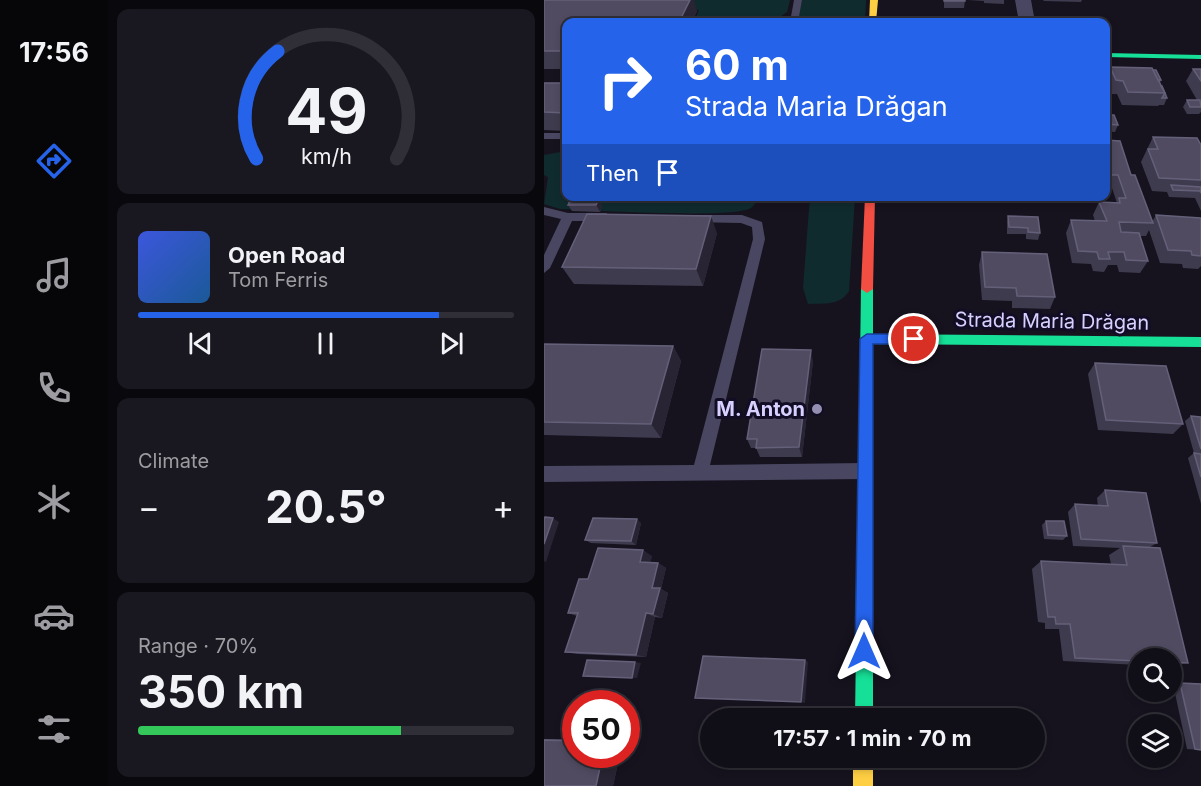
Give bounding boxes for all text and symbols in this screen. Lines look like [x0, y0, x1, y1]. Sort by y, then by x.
text: 17:56 [19, 36, 89, 69]
text: 60 m [685, 39, 789, 90]
icon: right [586, 42, 664, 120]
text: 49 [285, 73, 367, 148]
text: Strada Maria Drăgan [685, 90, 948, 123]
icon: directions [33, 140, 75, 182]
text: km/h [301, 143, 351, 169]
icon: arrive [651, 156, 684, 189]
text: Then [586, 160, 639, 186]
text: Open Road [228, 242, 345, 268]
icon: music [33, 254, 75, 296]
text: Tom Ferris [228, 268, 328, 292]
street label: Strada Maria Drăgan [955, 307, 1149, 335]
pin [888, 313, 939, 364]
icon: arrive [897, 322, 930, 355]
icon: previous [184, 327, 217, 360]
icon: pause [309, 327, 342, 360]
icon: next [435, 327, 468, 360]
icon: phone [33, 367, 75, 409]
place label: M. Anton [716, 397, 805, 421]
marker: M. Anton [810, 402, 824, 416]
text: Climate [138, 449, 209, 473]
text: 20.5° [265, 479, 387, 534]
icon: climate [33, 481, 75, 523]
text: − [138, 487, 160, 527]
text: + [492, 487, 514, 527]
icon: car [33, 595, 75, 637]
position arrow [832, 619, 896, 683]
text: Range · 70% [138, 634, 258, 658]
map controls [1128, 648, 1182, 768]
button: search [1128, 648, 1182, 702]
text: 350 km [138, 664, 304, 719]
speed limit sign: 50 [562, 690, 640, 768]
icon: filters [33, 708, 75, 750]
button: layers [1128, 714, 1182, 768]
text: 17:57 · 1 min · 70 m [773, 725, 972, 751]

